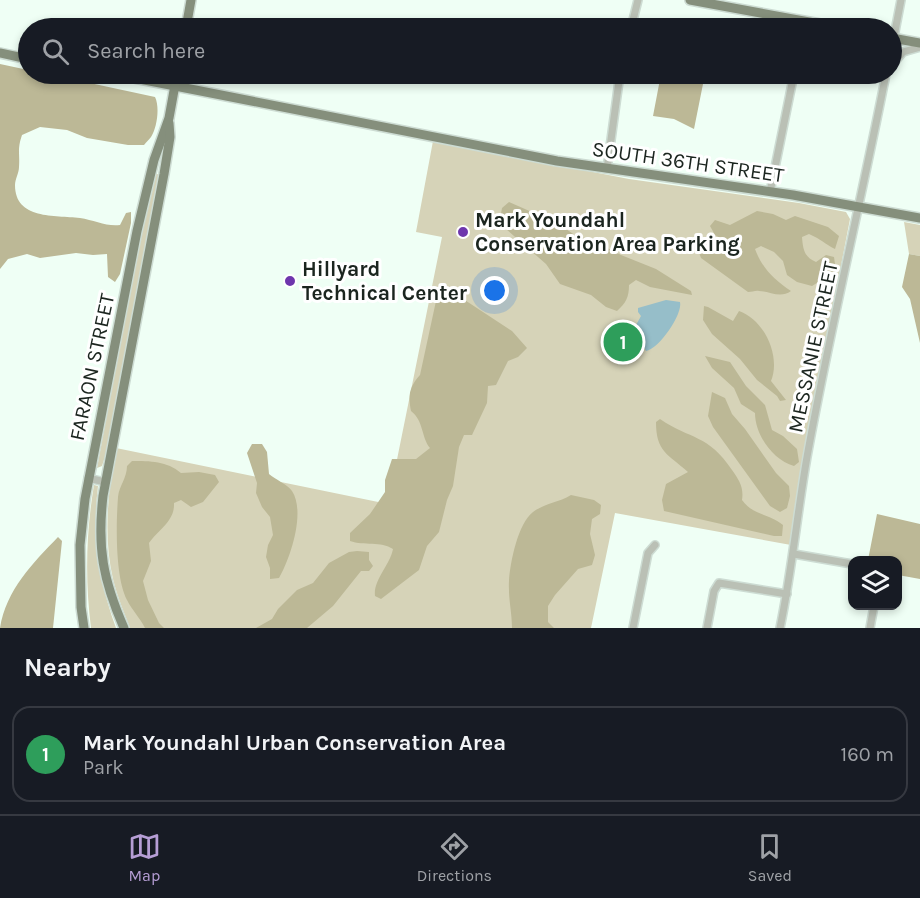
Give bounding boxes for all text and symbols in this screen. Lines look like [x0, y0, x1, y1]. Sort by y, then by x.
search box [18, 18, 902, 84]
icon: search [39, 35, 72, 68]
text: Search here [87, 38, 205, 64]
street label: SOUTH 36TH STREET [590, 137, 786, 187]
place label: Mark Youndahl Conservation Area Parking [475, 208, 740, 256]
marker: Mark Youndahl Conservation Area Parking [456, 225, 470, 239]
place label: Hillyard Technical Center [302, 257, 468, 305]
street label: MESSANIE STREET [783, 259, 843, 435]
marker: Hillyard Technical Center [283, 274, 297, 288]
your location [480, 276, 509, 305]
street label: FARAON STREET [65, 291, 119, 443]
pin: 1 [604, 320, 642, 364]
map controls [848, 556, 902, 610]
button: layers [848, 556, 902, 610]
text: Nearby [24, 652, 111, 683]
text: Mark Youndahl Urban Conservation Area [83, 730, 506, 756]
text: 1 [42, 743, 49, 766]
text: 160 m [841, 743, 894, 766]
text: Park [83, 756, 124, 779]
tab: Map [128, 830, 161, 885]
tab: Directions [417, 830, 492, 885]
tab: Saved [748, 830, 792, 885]

